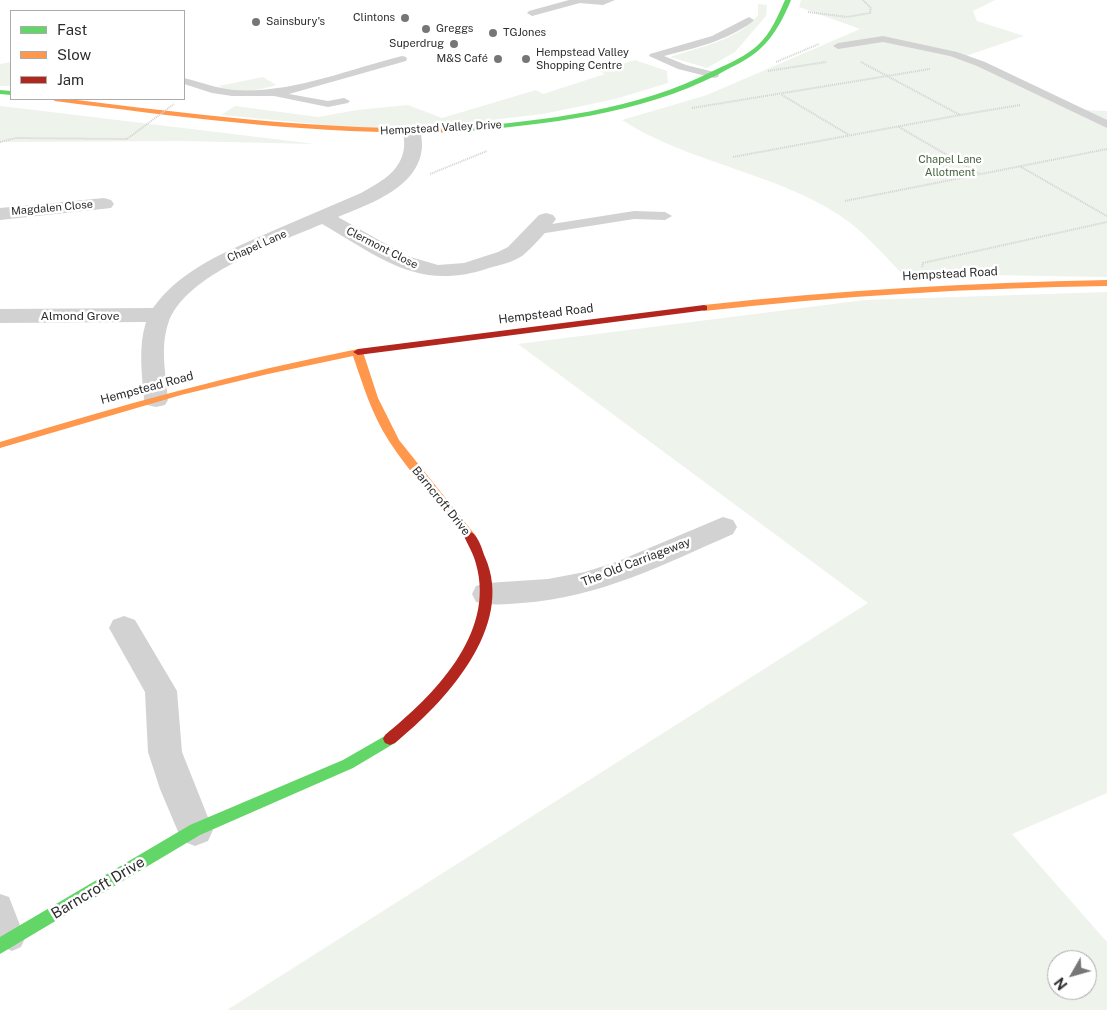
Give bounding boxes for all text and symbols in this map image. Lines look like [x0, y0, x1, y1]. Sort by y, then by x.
legend [10, 10, 185, 100]
place label: Clintons [353, 11, 395, 25]
marker: Clintons [399, 12, 411, 24]
place label: Sainsbury's [266, 15, 325, 29]
marker: Sainsbury's [250, 16, 262, 28]
text: Fast [57, 21, 87, 38]
place label: Greggs [436, 22, 473, 36]
marker: Greggs [420, 23, 432, 35]
place label: TGJones [503, 26, 546, 40]
marker: TGJones [487, 27, 499, 39]
place label: Superdrug [389, 37, 444, 51]
marker: Superdrug [448, 38, 460, 50]
text: Slow [57, 46, 91, 63]
place label: Hempstead Valley Shopping Centre [536, 46, 629, 72]
place label: M&S Café [437, 52, 488, 66]
marker: M&S Café [492, 53, 504, 65]
marker: Hempstead Valley Shopping Centre [520, 53, 532, 65]
text: Jam [57, 71, 84, 88]
street label: Hempstead Valley Drive [380, 118, 502, 138]
park label: Chapel Lane Allotment [918, 153, 982, 179]
street label: Magdalen Close [11, 198, 93, 218]
street label: Clermont Close [344, 224, 420, 272]
street label: Chapel Lane [225, 227, 289, 265]
street label: Hempstead Road [902, 264, 998, 284]
street label: Hempstead Road [498, 301, 594, 327]
street label: Almond Grove [40, 309, 120, 323]
street label: Hempstead Road [99, 369, 195, 407]
street label: Barncroft Drive [409, 464, 473, 538]
street label: The Old Carriageway [579, 535, 693, 589]
street label: Barncroft Drive [48, 853, 148, 923]
north arrow [1047, 950, 1097, 1000]
text: N [1051, 974, 1071, 993]

